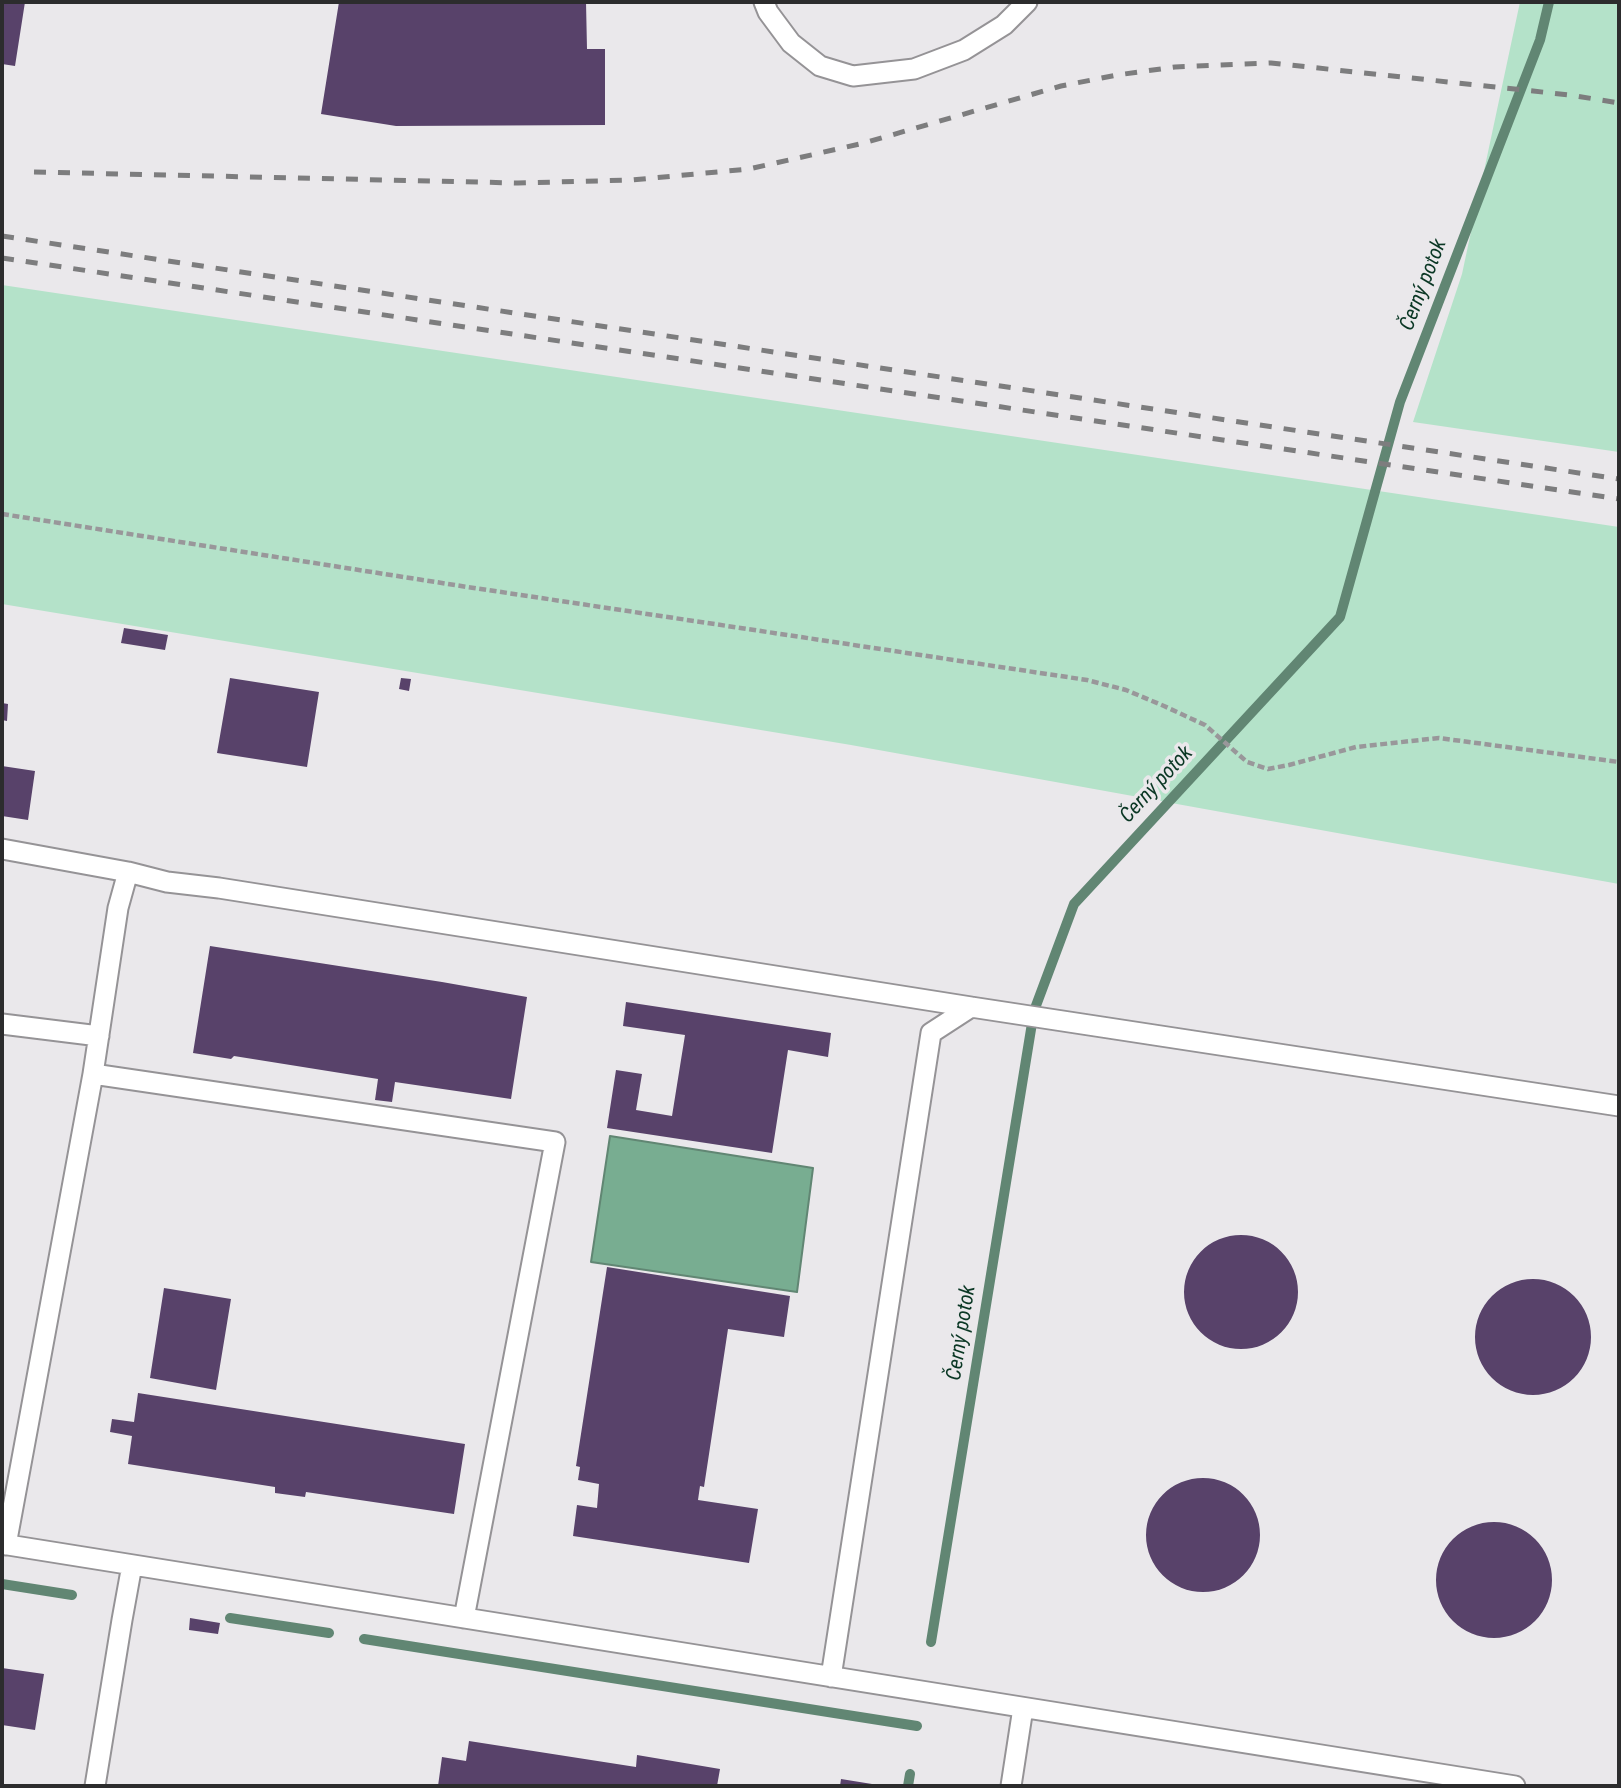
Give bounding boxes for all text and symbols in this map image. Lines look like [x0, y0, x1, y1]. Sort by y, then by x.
water label: Černý potok [1395, 236, 1453, 334]
water label: Černý potok [1115, 741, 1199, 829]
water label: Černý potok [942, 1284, 982, 1382]

